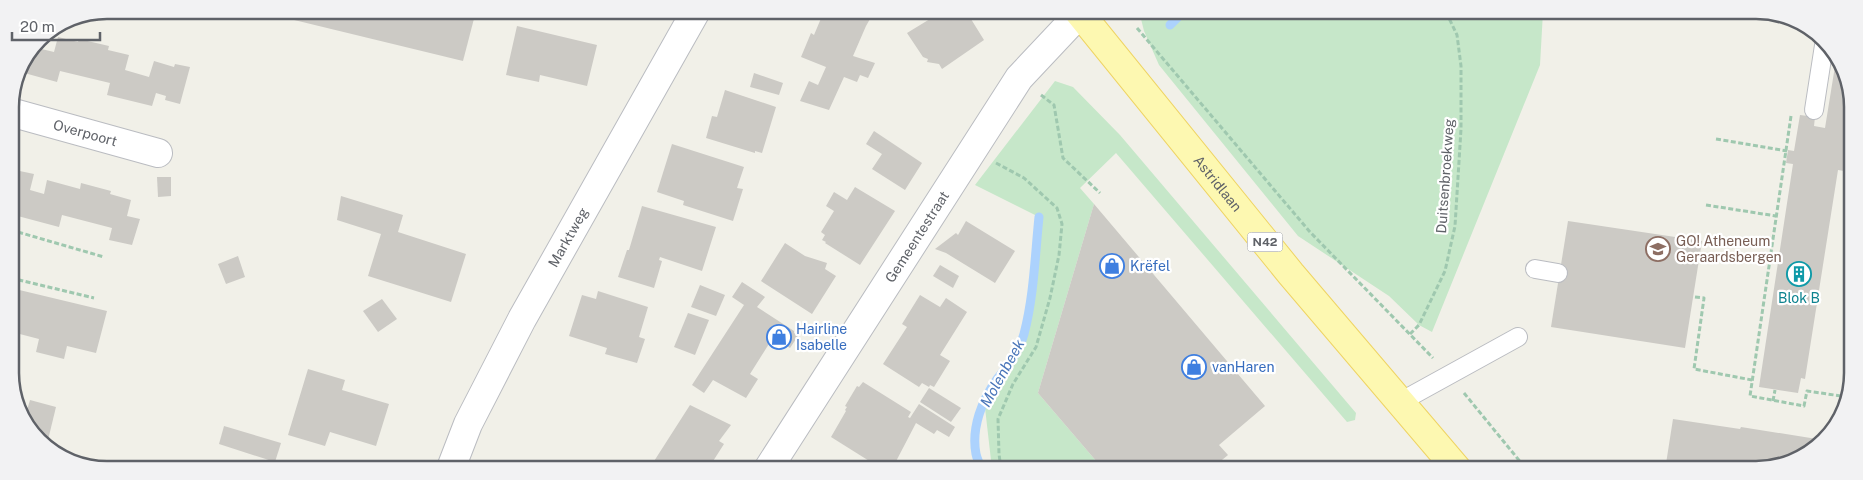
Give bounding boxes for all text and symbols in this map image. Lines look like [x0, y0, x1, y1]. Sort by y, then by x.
scale bar [12, 10, 100, 42]
text: 20 m [20, 18, 55, 35]
street label: Overpoort [51, 116, 119, 149]
street label: Duitsenbroekweg [1433, 118, 1457, 234]
street label: Astridlaan [1190, 152, 1245, 215]
street label: Gemeentestraat [882, 188, 952, 285]
street label: Marktweg [545, 204, 591, 270]
road number: N42 [1248, 232, 1282, 252]
place label: GO! Atheneum Geraardsbergen [1676, 233, 1782, 265]
school or university icon: GO! Atheneum Geraardsbergen [1645, 236, 1671, 262]
shop icon: Krëfel [1099, 253, 1125, 279]
place label: Krëfel [1130, 258, 1170, 274]
building icon: Blok B [1786, 261, 1812, 287]
place label: Blok B [1778, 290, 1820, 306]
place label: Hairline Isabelle [796, 321, 847, 353]
shop icon: Hairline Isabelle [766, 324, 792, 350]
water label: Molenbeek [976, 335, 1028, 410]
shop icon: vanHaren [1181, 354, 1207, 380]
place label: vanHaren [1212, 359, 1275, 375]

